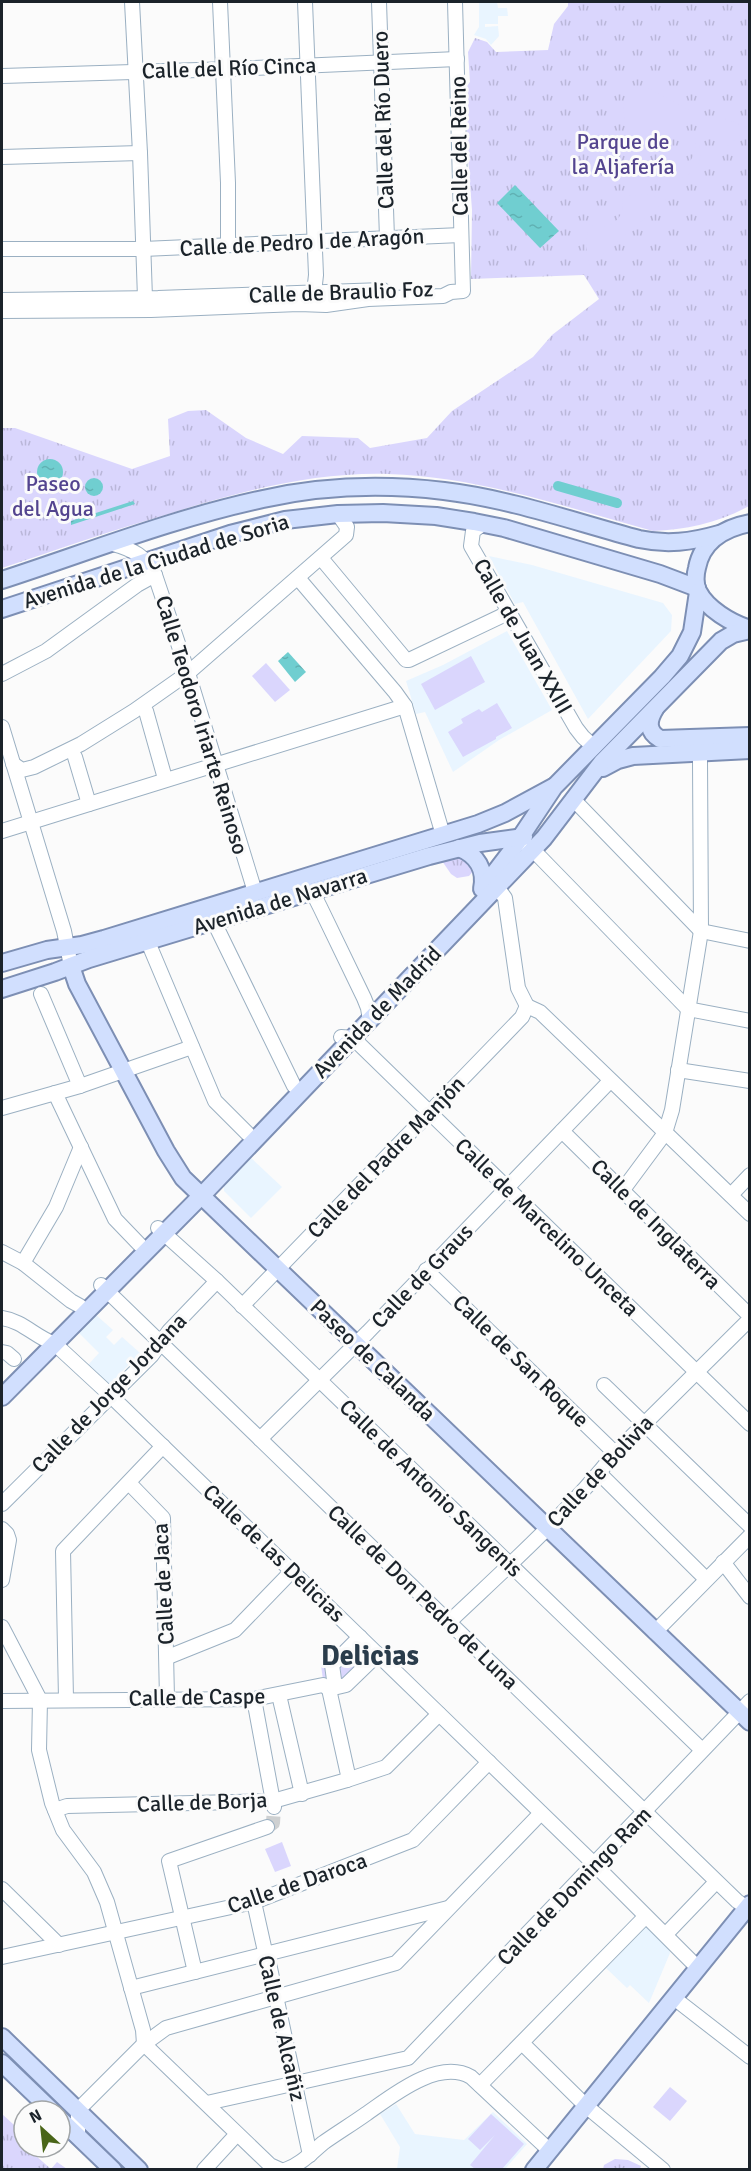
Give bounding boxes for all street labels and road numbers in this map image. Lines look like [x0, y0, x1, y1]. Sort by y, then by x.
street label: Calle del Río Duero [366, 30, 400, 210]
street label: Calle del Río Cinca [141, 51, 317, 85]
street label: Calle del Reino [444, 76, 474, 216]
street label: Calle de Pedro I de Aragón [179, 222, 425, 262]
street label: Calle de Braulio Foz [248, 275, 434, 309]
street label: Avenida de la Ciudad de Soria [20, 508, 292, 614]
street label: Calle de Juan XXIII [468, 553, 578, 719]
street label: Calle Teodoro Iriarte Reinoso [150, 592, 254, 858]
street label: Avenida de Navarra [189, 862, 371, 940]
street label: Avenida de Madrid [307, 940, 447, 1084]
street label: Calle del Padre Manjón [302, 1070, 470, 1244]
street label: Calle de Marcelino Unceta [449, 1132, 645, 1322]
street label: Calle de Inglaterra [585, 1153, 727, 1295]
street label: Calle de Graus [365, 1218, 479, 1334]
street label: Calle de San Roque [447, 1289, 595, 1433]
street label: Paseo de Calanda [305, 1293, 441, 1427]
street label: Calle de Jorge Jordana [26, 1307, 192, 1479]
street label: Calle de Antonio Sangenis [334, 1393, 528, 1583]
street label: Calle de Bolivia [541, 1409, 659, 1533]
street label: Calle de las Delicias [197, 1478, 351, 1628]
street label: Calle de Don Pedro de Luna [322, 1499, 524, 1695]
street label: Calle de Jaca [146, 1522, 180, 1646]
street label: Calle de Caspe [128, 1682, 266, 1712]
street label: Calle de Borja [136, 1786, 268, 1818]
street label: Calle de Domingo Ram [491, 1801, 657, 1971]
street label: Calle de Daroca [224, 1846, 370, 1920]
street label: Calle de Alcañiz [252, 1952, 312, 2104]

